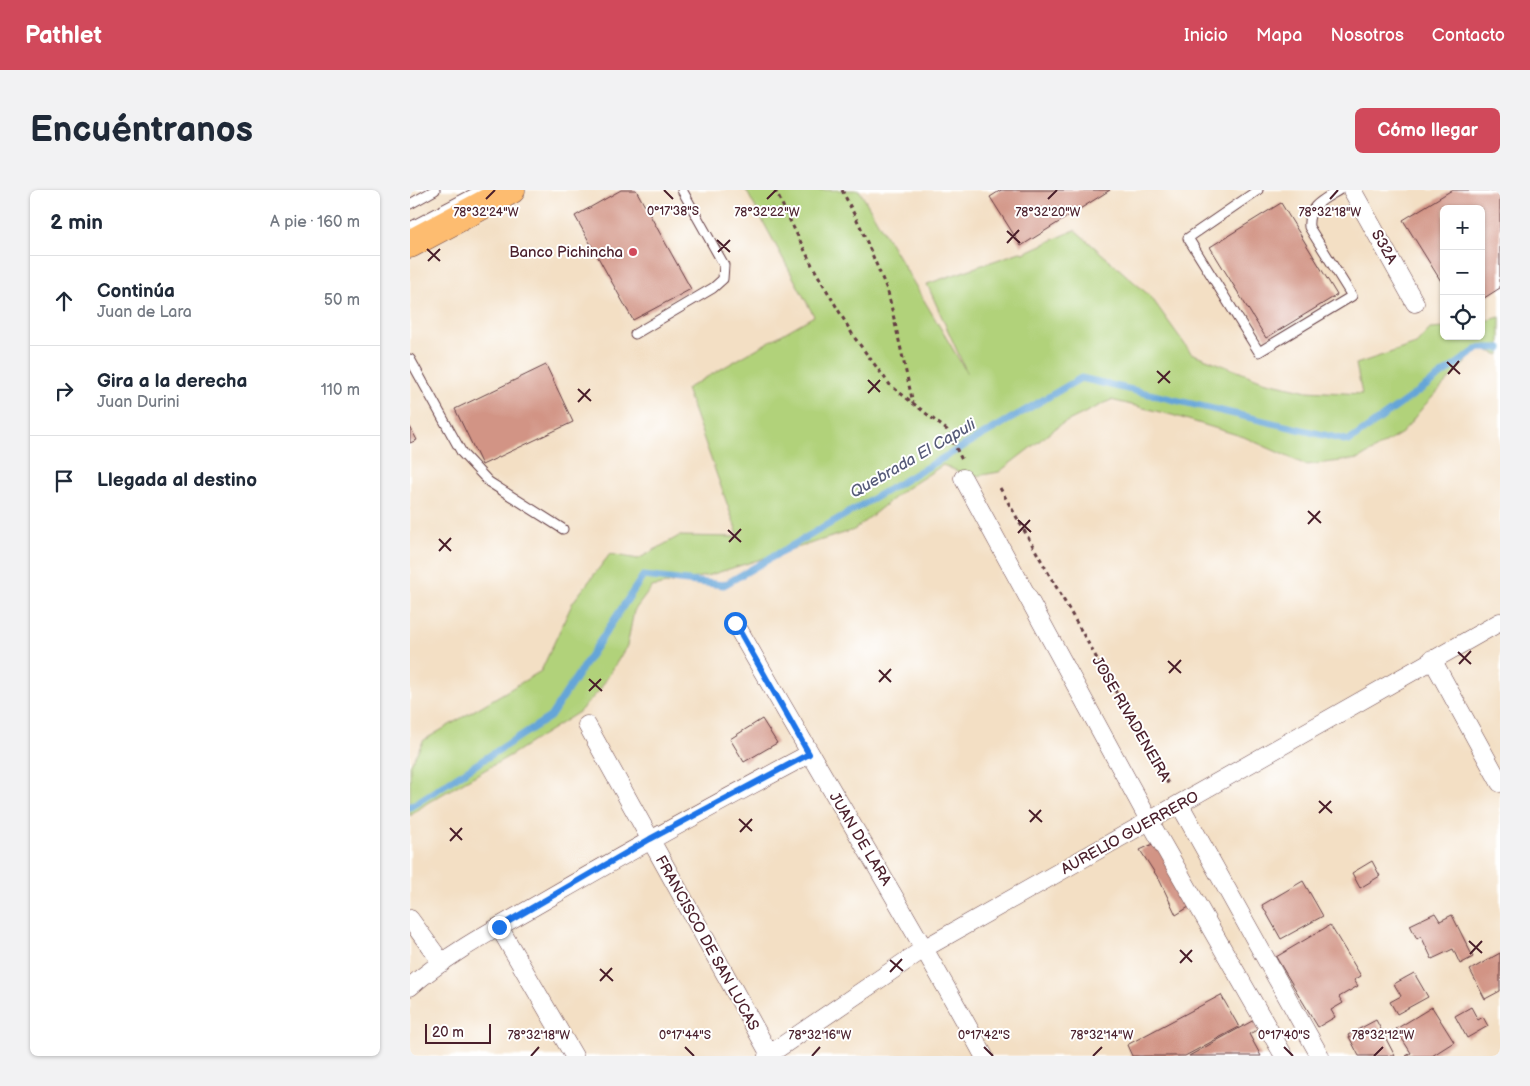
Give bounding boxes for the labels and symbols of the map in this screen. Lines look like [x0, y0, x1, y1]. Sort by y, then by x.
text: 0°17'38"S [647, 204, 699, 219]
text: 78°32'24"W [453, 205, 519, 220]
text: 78°32'22"W [734, 205, 800, 220]
text: 78°32'20"W [1015, 205, 1081, 220]
text: 78°32'18"W [1299, 205, 1361, 220]
street label: S32A [1367, 227, 1402, 268]
place label: Banco Pichincha [509, 243, 623, 262]
marker: Banco Pichincha [627, 246, 639, 258]
water label: Quebrada El Capuli [847, 415, 980, 503]
route start [724, 612, 747, 635]
street label: JOSE RIVADENEIRA [1087, 653, 1175, 786]
street label: AURELIO GUERRERO [1058, 787, 1202, 879]
street label: JUAN DE LARA [825, 789, 896, 890]
street label: FRANCISCO DE SAN LUCAS [651, 852, 763, 1034]
route end [488, 916, 511, 939]
scale bar [425, 1021, 491, 1044]
text: 78°32'18"W [508, 1028, 570, 1043]
text: 0°17'44"S [659, 1028, 711, 1043]
text: 78°32'16"W [789, 1028, 852, 1043]
text: 0°17'42"S [958, 1028, 1010, 1043]
text: 78°32'14"W [1071, 1028, 1134, 1043]
text: 0°17'40"S [1258, 1028, 1310, 1043]
text: 78°32'12"W [1352, 1028, 1414, 1043]

